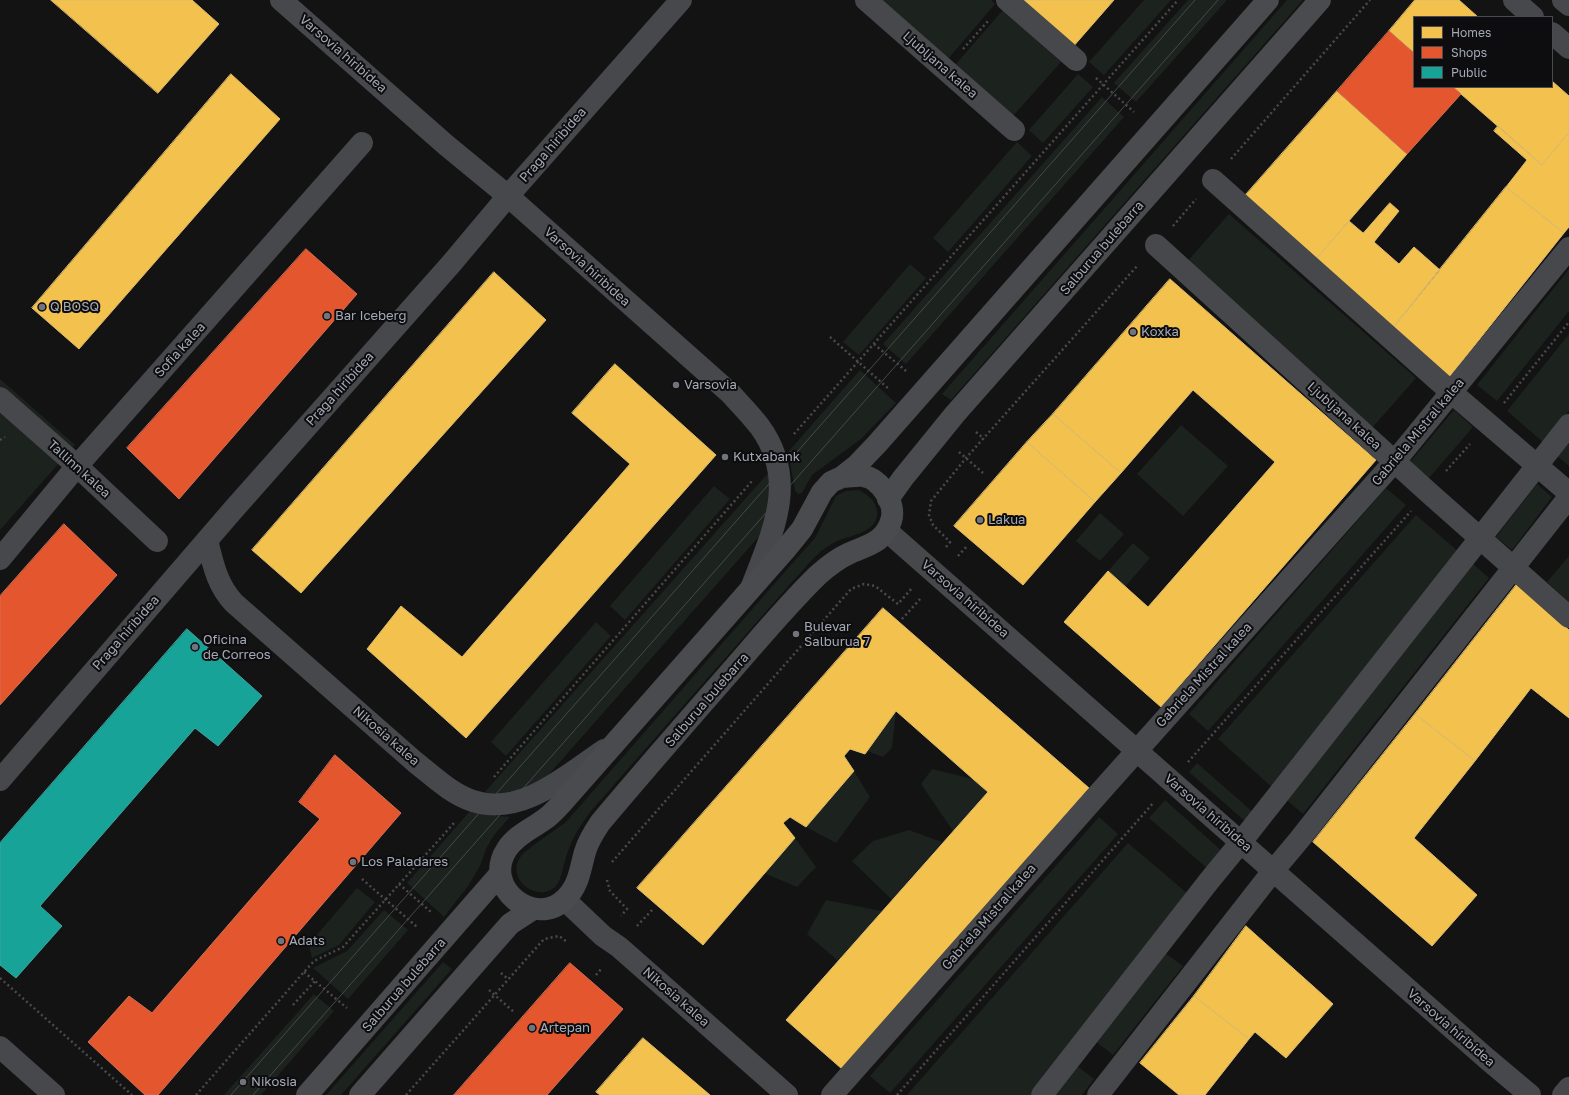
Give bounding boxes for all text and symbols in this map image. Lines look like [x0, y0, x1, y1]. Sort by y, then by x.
street label: Varsovia hiribidea [296, 12, 390, 96]
legend [1413, 16, 1553, 88]
text: Homes [1451, 25, 1491, 40]
street label: Ljubljana kalea [899, 28, 981, 102]
text: Shops [1451, 45, 1487, 60]
text: Public [1451, 65, 1487, 80]
street label: Praga hiribidea [516, 104, 590, 186]
street label: Salburua bulebarra [1057, 198, 1147, 298]
street label: Varsovia hiribidea [541, 224, 633, 310]
place label: Q BOSQ [50, 299, 99, 315]
marker: Q BOSQ [37, 302, 47, 312]
place label: Bar Iceberg [335, 308, 407, 324]
marker: Bar Iceberg [322, 311, 332, 321]
street label: Sofia kalea [151, 319, 209, 381]
place label: Koxka [1141, 324, 1179, 340]
marker: Koxka [1128, 327, 1138, 337]
street label: Praga hiribidea [303, 349, 377, 429]
street label: Gabriela Mistral kalea [1369, 375, 1467, 489]
place label: Varsovia [684, 377, 737, 393]
street label: Ljubljana kalea [1304, 379, 1384, 453]
marker: Varsovia [671, 380, 681, 390]
street label: Tallinn kalea [45, 437, 113, 501]
place label: Kutxabank [733, 449, 800, 465]
marker: Kutxabank [720, 452, 730, 462]
place label: Lakua [988, 512, 1025, 528]
marker: Lakua [975, 515, 985, 525]
street label: Varsovia hiribidea [918, 557, 1012, 641]
street label: Praga hiribidea [89, 592, 163, 674]
place label: Bulevar Salburua 7 [804, 619, 870, 650]
street label: Gabriela Mistral kalea [1153, 620, 1255, 730]
marker: Bulevar Salburua 7 [791, 629, 801, 639]
place label: Oficina de Correos [203, 632, 271, 663]
marker: Oficina de Correos [190, 642, 200, 652]
street label: Salburua bulebarra [662, 650, 752, 750]
street label: Nikosia kalea [350, 703, 422, 769]
street label: Varsovia hiribidea [1161, 771, 1255, 855]
place label: Los Paladares [361, 854, 448, 870]
marker: Los Paladares [348, 857, 358, 867]
street label: Gabriela Mistral kalea [939, 861, 1039, 973]
place label: Adats [289, 933, 325, 949]
street label: Salburua bulebarra [359, 935, 449, 1035]
marker: Adats [276, 936, 286, 946]
street label: Nikosia kalea [640, 964, 712, 1030]
street label: Varsovia hiribidea [1404, 986, 1498, 1070]
place label: Artepan [540, 1020, 590, 1036]
marker: Artepan [527, 1023, 537, 1033]
place label: Nikosia [251, 1074, 297, 1090]
marker: Nikosia [238, 1077, 248, 1087]

